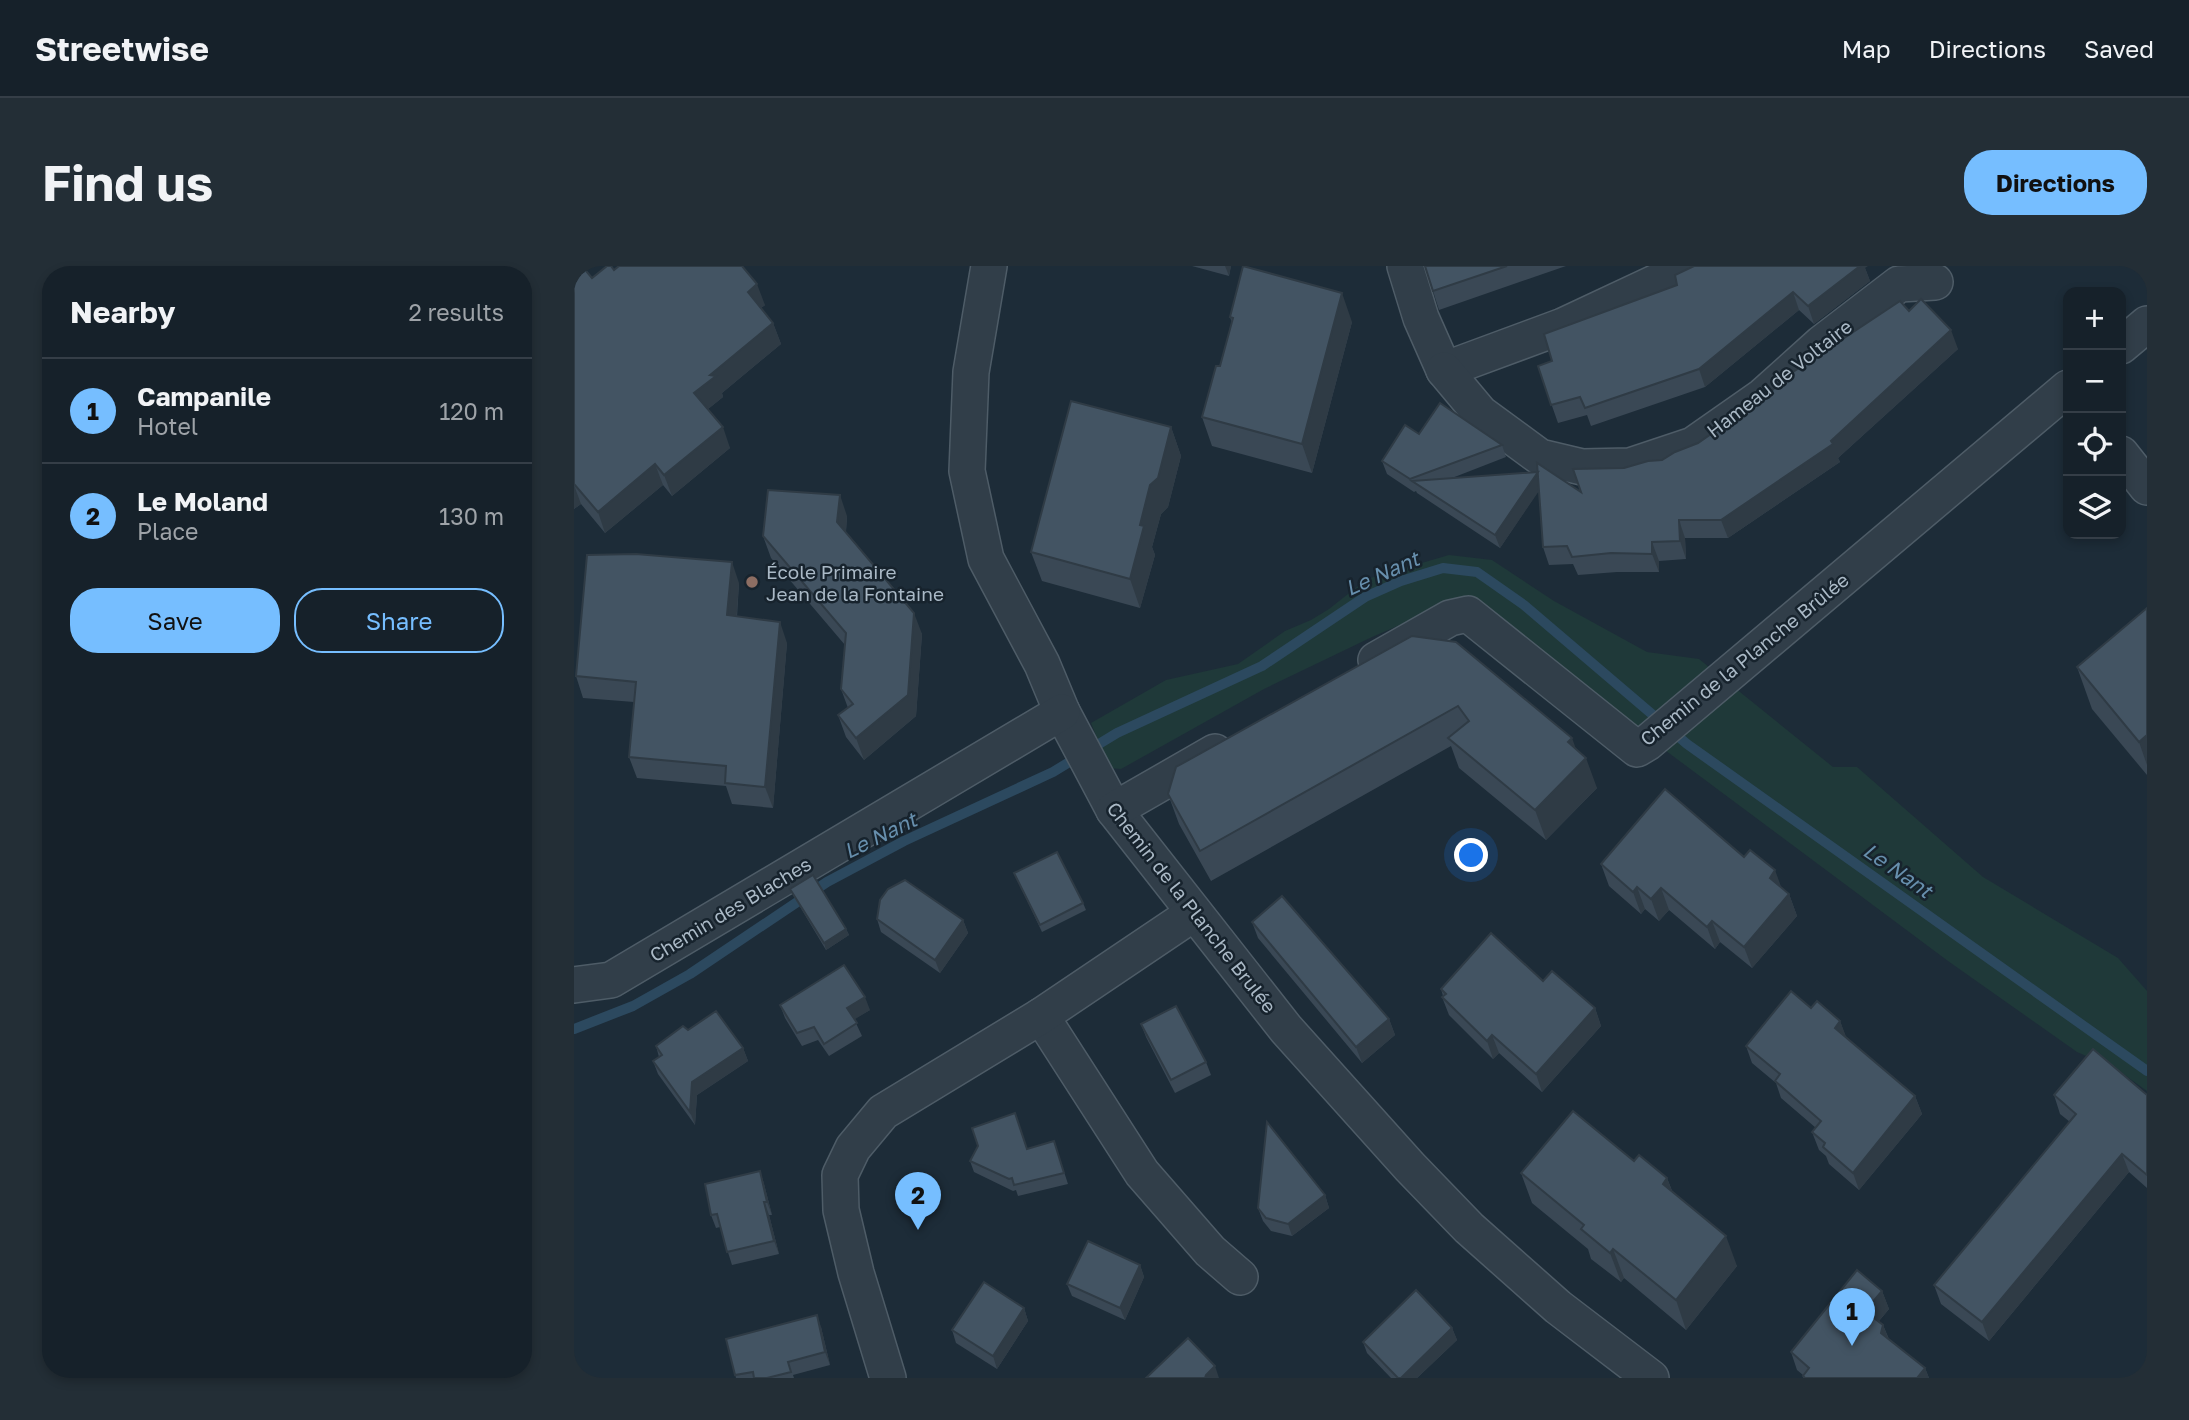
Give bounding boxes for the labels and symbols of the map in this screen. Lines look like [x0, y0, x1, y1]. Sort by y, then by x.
street label: Hameau de Voltaire [1702, 314, 1856, 442]
water label: Le Nant [1341, 544, 1425, 601]
place label: École Primaire Jean de la Fontaine [766, 560, 944, 605]
street label: Chemin de la Planche Brûlée [1635, 568, 1853, 750]
marker: École Primaire Jean de la Fontaine [744, 574, 760, 590]
street label: Chemin de la Planche Brulée [1102, 797, 1282, 1017]
water label: Le Nant [839, 805, 923, 864]
water label: Le Nant [1859, 837, 1940, 905]
your location [1454, 838, 1488, 872]
street label: Chemin des Blaches [645, 852, 815, 966]
pin: 2 [895, 1172, 941, 1230]
pin: 1 [1829, 1288, 1875, 1346]

